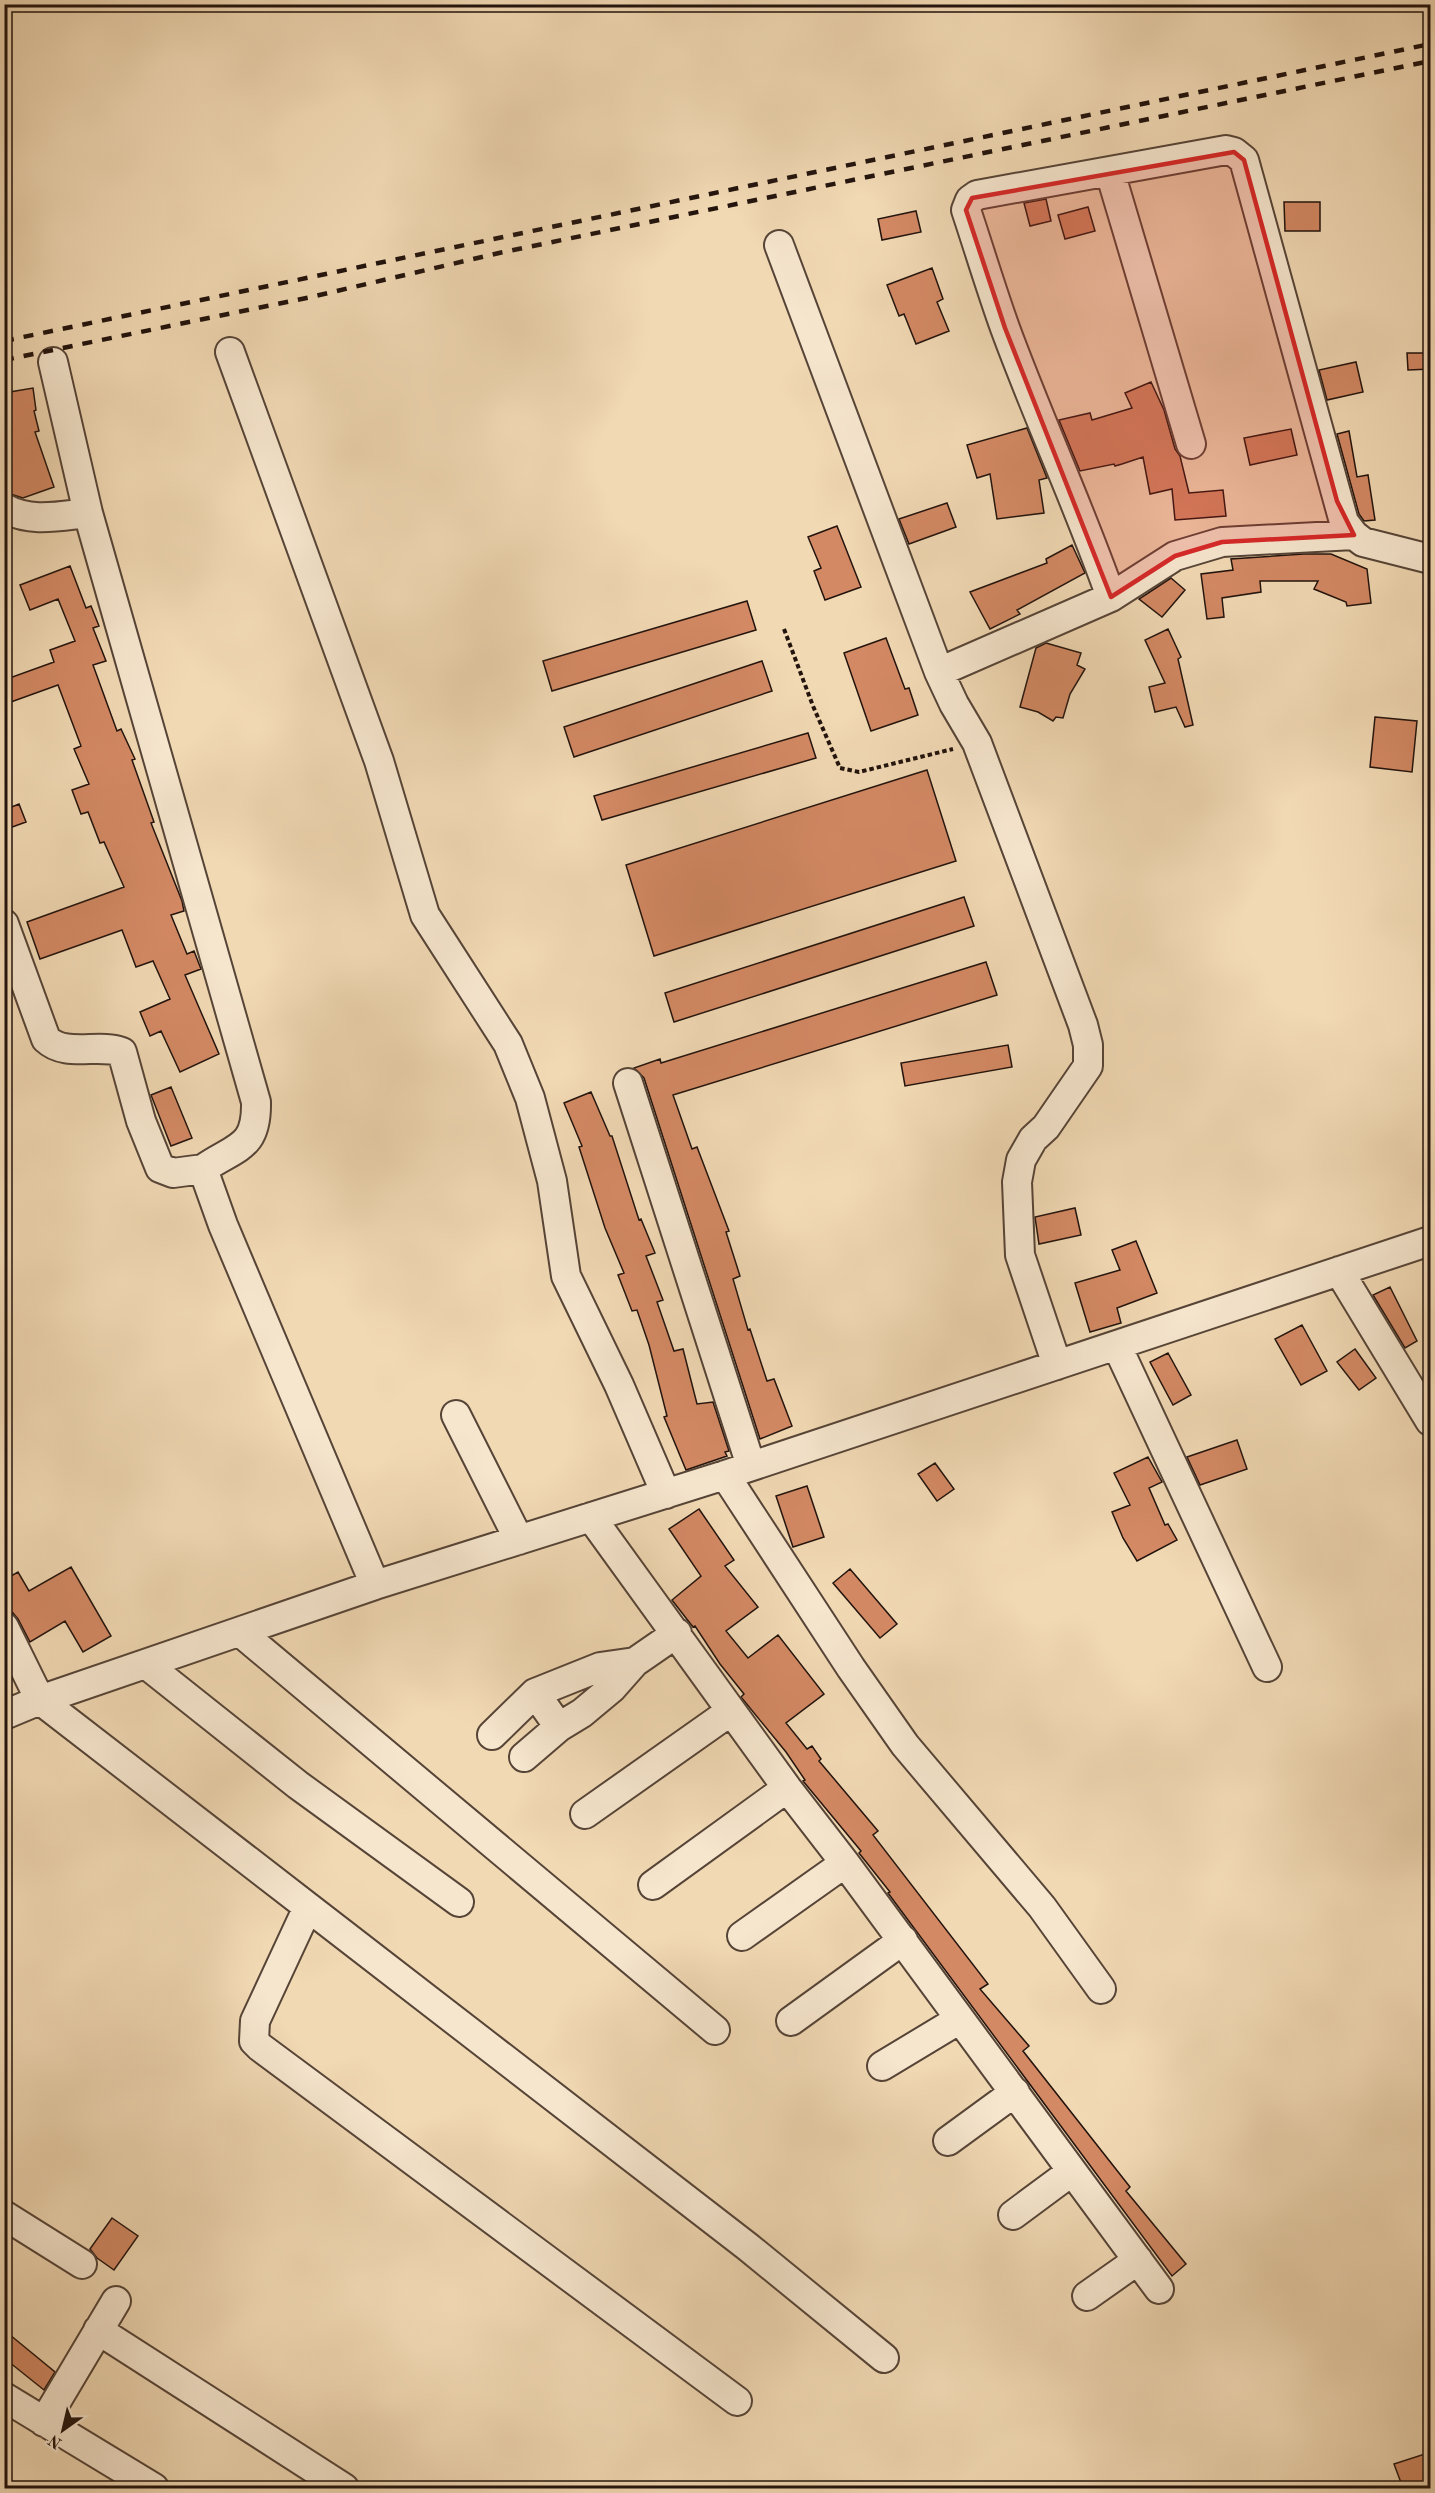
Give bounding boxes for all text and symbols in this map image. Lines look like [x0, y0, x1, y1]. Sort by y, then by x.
north arrow [33, 2400, 93, 2460]
text: N [46, 2430, 65, 2451]

